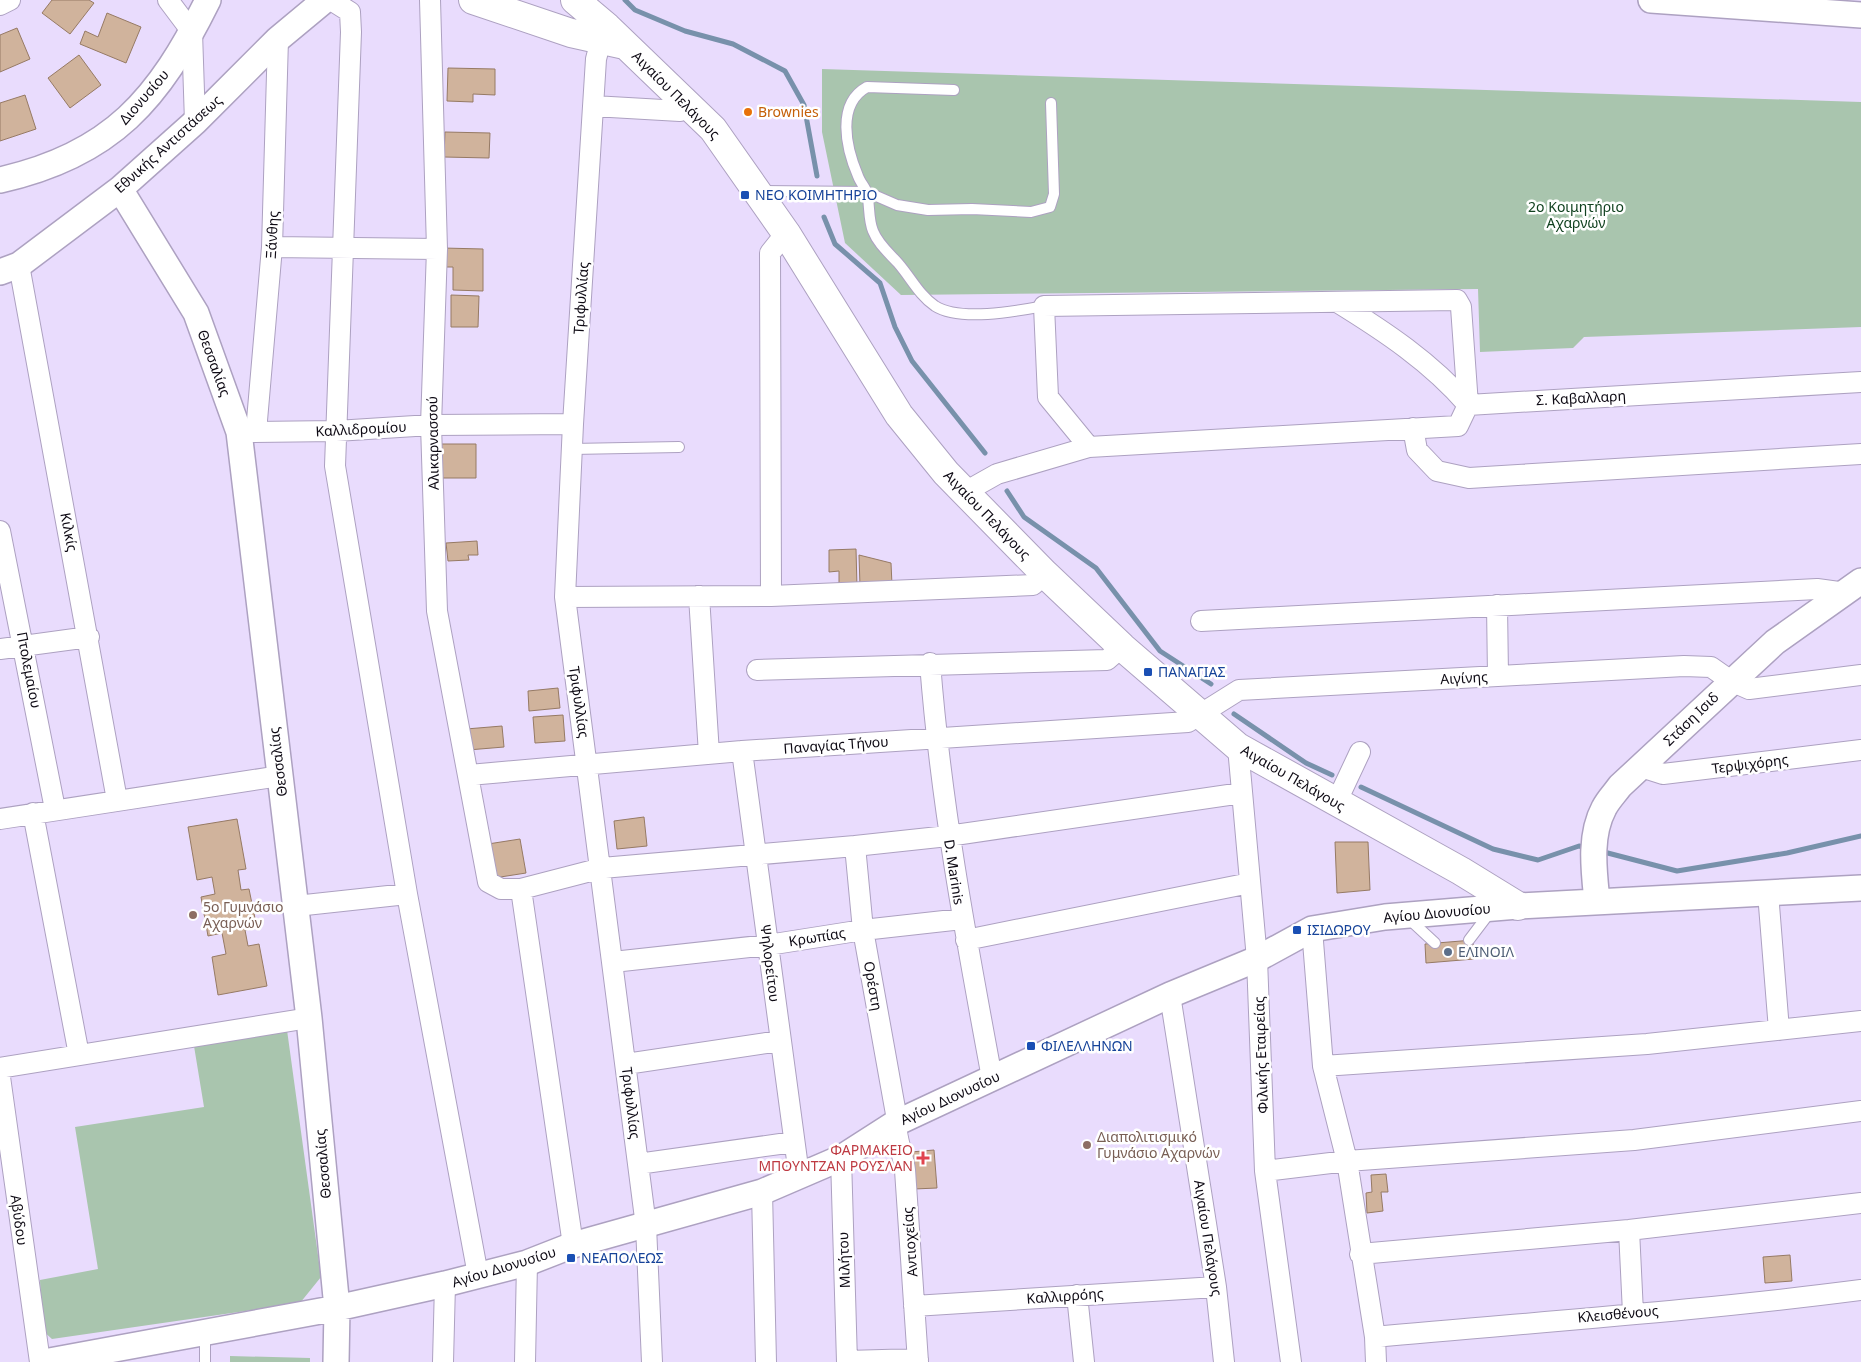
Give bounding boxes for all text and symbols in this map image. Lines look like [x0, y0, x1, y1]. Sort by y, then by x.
street label: Αιγαίου Πελάγους [628, 46, 725, 143]
street label: Διονυσίου [115, 65, 173, 128]
street label: Εθνικής Αντιστάσεως [110, 90, 226, 197]
place label: Brownies [758, 102, 819, 121]
marker: Brownies [742, 106, 754, 118]
place label: ΝΕΟ ΚΟΙΜΗΤΗΡΙΟ [755, 185, 878, 204]
marker: ΝΕΟ ΚΟΙΜΗΤΗΡΙΟ [739, 189, 751, 201]
park label: 2ο Κοιμητήριο Αχαρνών [1528, 197, 1624, 232]
street label: Ξάνθης [261, 210, 282, 260]
street label: Τριφυλλίας [569, 261, 593, 335]
street label: Θεσσαλίας [194, 327, 235, 399]
street label: Σ. Καβαλλαρη [1535, 386, 1626, 409]
street label: Αλικαρνασσού [422, 396, 443, 490]
street label: Καλλιδρομίου [315, 417, 407, 440]
street label: Αιγαίου Πελάγους [940, 466, 1035, 564]
street label: Κιλκίς [56, 511, 83, 553]
street label: Πτολεμαίου [13, 630, 46, 710]
place label: ΠΑΝΑΓΙΑΣ [1158, 662, 1225, 681]
street label: Τριφυλλίας [565, 665, 594, 739]
marker: ΠΑΝΑΓΙΑΣ [1142, 666, 1154, 678]
street label: Αιγίνης [1440, 667, 1488, 688]
street label: Στάση Ισιδ [1659, 688, 1722, 750]
street label: Θεσσαλίας [264, 726, 291, 798]
street label: Παναγίας Τήνου [783, 731, 889, 758]
street label: Αιγαίου Πελάγους [1238, 740, 1349, 815]
street label: Τερψιχόρης [1711, 749, 1789, 778]
street label: D. Marinis [940, 838, 969, 906]
place label: 5ο Γυμνάσιο Αχαρνών [203, 897, 284, 932]
street label: Αγίου Διονυσίου [1382, 898, 1492, 927]
marker: 5ο Γυμνάσιο Αχαρνών [187, 909, 199, 921]
place label: ΙΣΙΔΩΡΟΥ [1307, 920, 1371, 939]
street label: Ψηλορείτου [756, 923, 785, 1003]
street label: Κρωπίας [787, 923, 847, 950]
marker: ΙΣΙΔΩΡΟΥ [1291, 924, 1303, 936]
place label: ΕΛΙΝΟΙΛ [1458, 942, 1514, 961]
marker: ΕΛΙΝΟΙΛ [1442, 946, 1454, 958]
street label: Ορέστη [860, 960, 887, 1012]
street label: Φιλικής Εταιρείας [1249, 996, 1272, 1114]
place label: ΦΙΛΕΛΛΗΝΩΝ [1041, 1036, 1133, 1055]
marker: ΦΙΛΕΛΛΗΝΩΝ [1025, 1040, 1037, 1052]
street label: Τριφυλλίας [618, 1066, 645, 1140]
street label: Αγίου Διονυσίου [897, 1066, 1003, 1129]
place label: Διαπολιτισμικό Γυμνάσιο Αχαρνών [1097, 1127, 1220, 1162]
street label: Θεσσαλίας [310, 1128, 335, 1200]
marker: Διαπολιτισμικό Γυμνάσιο Αχαρνών [1081, 1139, 1093, 1151]
place label: ΦΑΡΜΑΚΕΙΟ ΜΠΟΥΝΤΖΑΝ ΡΟΥΣΛΑΝ [758, 1140, 913, 1175]
marker: ΦΑΡΜΑΚΕΙΟ ΜΠΟΥΝΤΖΑΝ ΡΟΥΣΛΑΝ [917, 1152, 929, 1164]
street label: Αιγαίου Πελάγους [1190, 1179, 1227, 1298]
street label: Αβύδου [7, 1193, 32, 1246]
street label: Αντιοχείας [898, 1206, 921, 1278]
street label: Μιλήτου [833, 1231, 854, 1289]
street label: Αγίου Διονυσίου [449, 1242, 558, 1291]
place label: ΝΕΑΠΟΛΕΩΣ [581, 1248, 664, 1267]
marker: ΝΕΑΠΟΛΕΩΣ [565, 1252, 577, 1264]
street label: Καλλιρρόης [1026, 1283, 1104, 1308]
street label: Κλεισθένους [1577, 1300, 1659, 1326]

